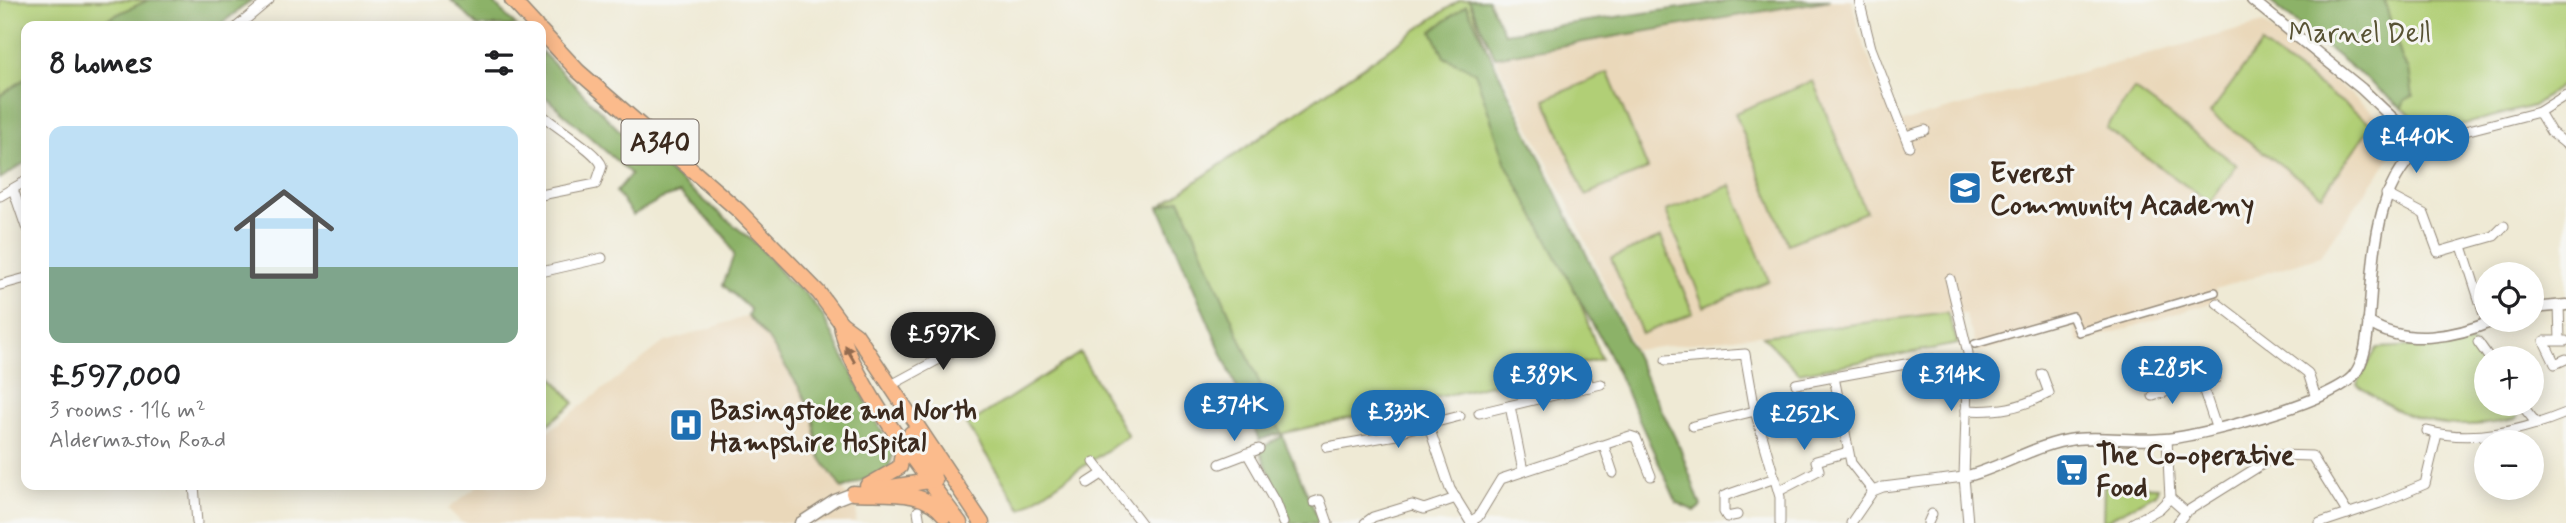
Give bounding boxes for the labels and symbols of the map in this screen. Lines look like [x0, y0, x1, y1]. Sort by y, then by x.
park label: Marnel Dell [2289, 16, 2431, 53]
pin: £440K [2367, 116, 2465, 175]
road number: A340 [622, 119, 698, 164]
place label: Everest Community Academy [1990, 156, 2254, 225]
school or university icon: Everest Community Academy [1946, 169, 1984, 207]
pin: £597K [894, 312, 992, 372]
one-way arrow [844, 344, 856, 364]
pin: £285K [2123, 346, 2221, 406]
pin: £389K [1494, 354, 1592, 413]
pin: £314K [1902, 354, 2000, 413]
pin: £374K [1185, 384, 1283, 443]
pin: £333K [1349, 391, 1447, 450]
pin: £252K [1755, 392, 1853, 452]
place label: Basingstoke and North Hampshire Hospital [710, 393, 977, 462]
hospital icon: Basingstoke and North Hampshire Hospital [667, 406, 705, 444]
place label: The Co-operative Food [2096, 438, 2295, 507]
supermarket icon: The Co-operative Food [2053, 451, 2091, 489]

